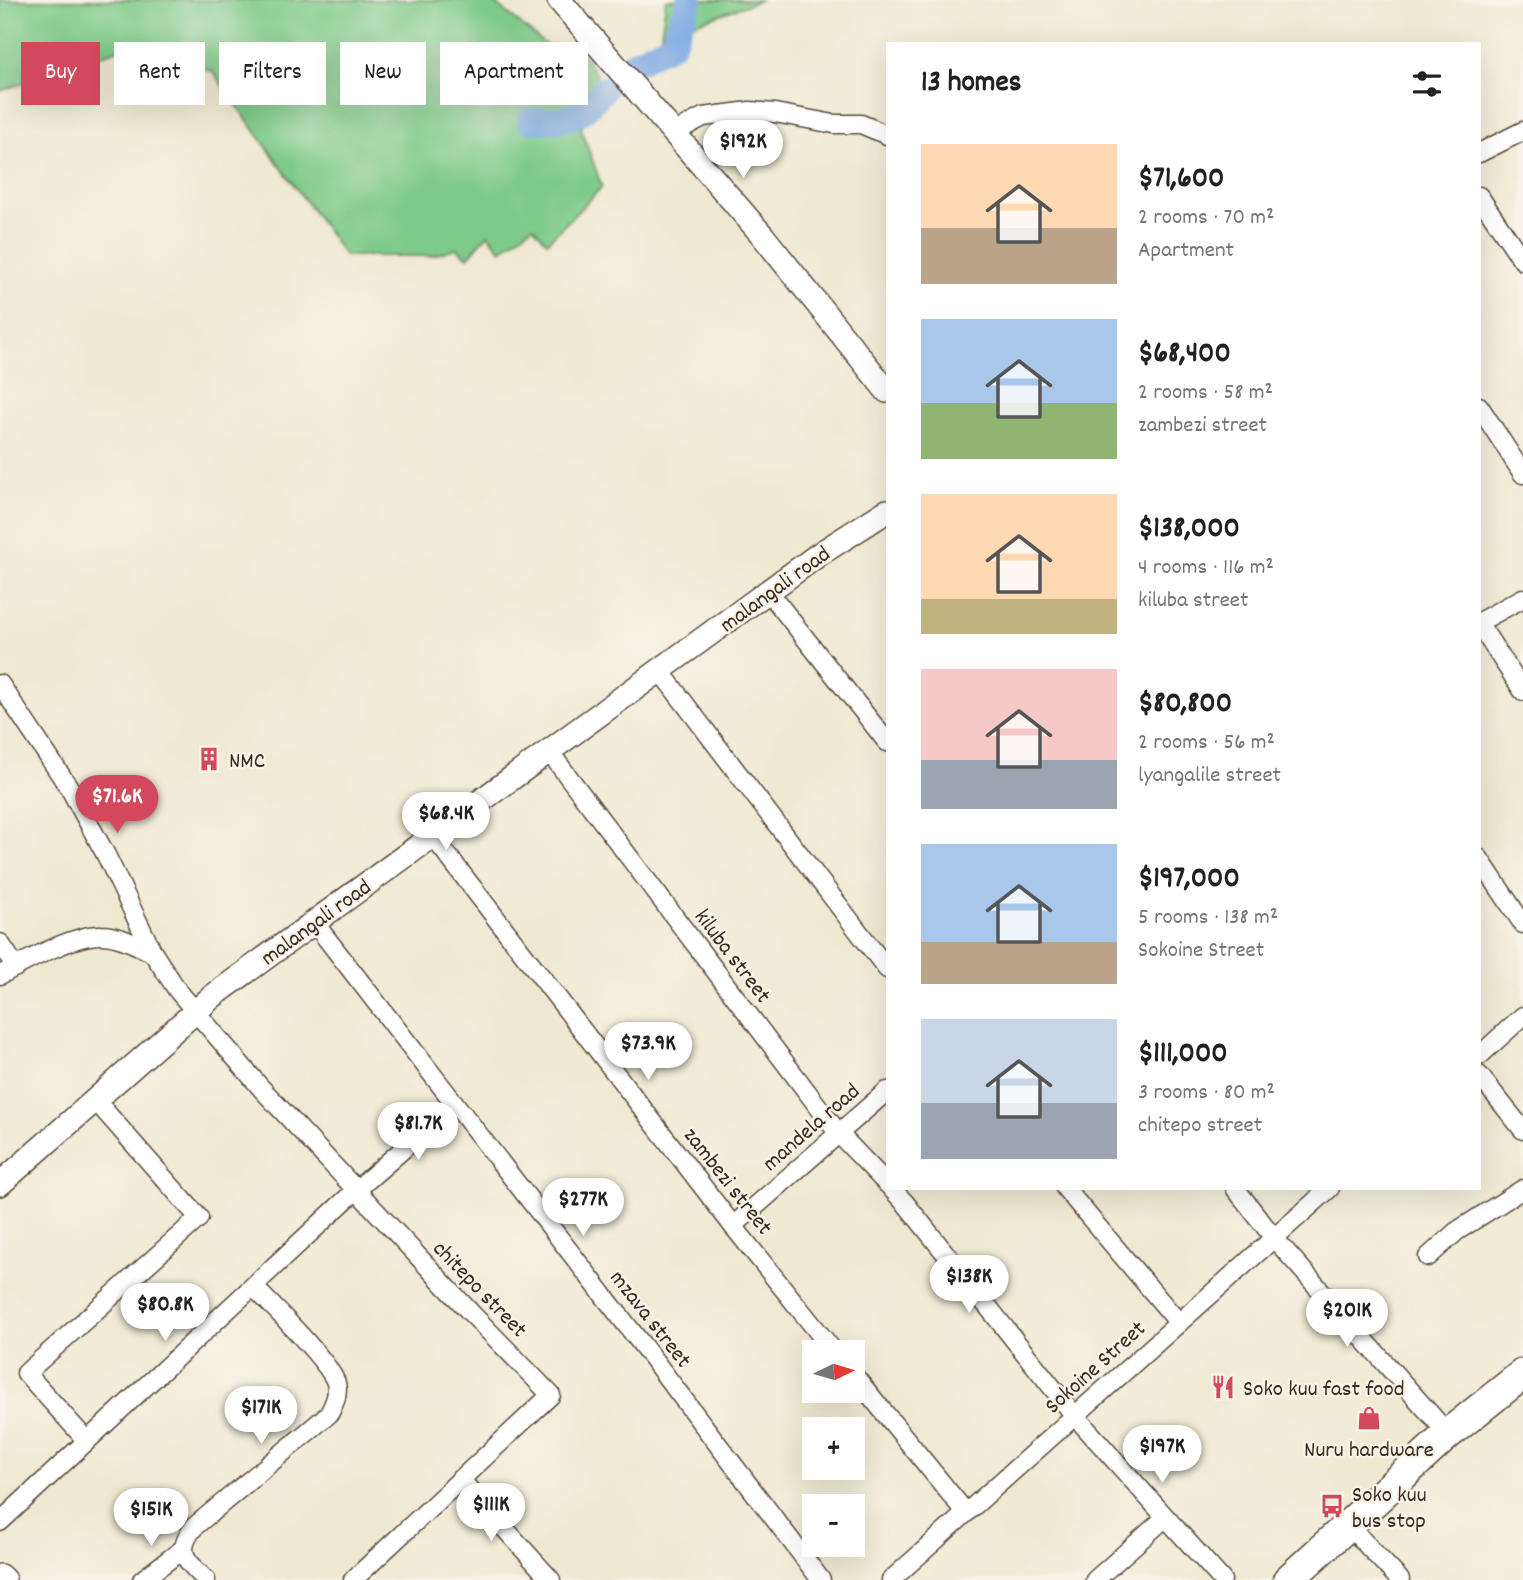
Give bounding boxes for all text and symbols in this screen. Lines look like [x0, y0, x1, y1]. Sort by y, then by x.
chip: Buy [21, 42, 100, 105]
chip: Rent [114, 42, 205, 105]
chip: Filters [219, 42, 326, 105]
chip: New [340, 42, 426, 105]
chip: Apartment [440, 42, 588, 105]
text: 13 homes [921, 63, 1021, 106]
icon: filters [1408, 65, 1446, 103]
pin: $192K [694, 120, 792, 180]
text: $192K [719, 126, 767, 159]
text: $71,600 [1138, 159, 1224, 202]
icon: home [977, 172, 1061, 256]
text: 2 rooms · 70 m² [1138, 202, 1274, 235]
text: Apartment [1138, 235, 1234, 268]
text: $68,400 [1138, 334, 1231, 377]
icon: home [977, 347, 1061, 431]
text: 2 rooms · 58 m² [1138, 377, 1273, 410]
text: zambezi street [1138, 410, 1267, 443]
text: $138,000 [1138, 509, 1240, 552]
icon: home [977, 522, 1061, 606]
street label: malangali road [714, 539, 838, 642]
text: 4 rooms · 116 m² [1138, 552, 1274, 585]
text: kiluba street [1138, 585, 1248, 618]
text: $80,800 [1138, 684, 1232, 727]
icon: home [977, 697, 1061, 781]
text: 2 rooms · 56 m² [1138, 727, 1275, 760]
building icon: NMC [195, 745, 223, 773]
place label: NMC [229, 746, 265, 779]
text: lyangalile street [1138, 760, 1281, 793]
pin: $71.6K [60, 776, 174, 835]
text: $71.6K [91, 781, 143, 814]
pin: $68.4K [389, 792, 503, 852]
text: $68.4K [418, 798, 474, 831]
text: $197,000 [1138, 859, 1240, 902]
street label: malangali road [255, 872, 379, 975]
icon: home [977, 872, 1061, 956]
text: 5 rooms · 138 m² [1138, 902, 1278, 935]
street label: kiluba street [685, 903, 778, 1011]
text: Sokoine Street [1138, 935, 1264, 968]
pin: $73.9K [591, 1023, 705, 1082]
text: $73.9K [620, 1028, 676, 1061]
text: $111,000 [1138, 1034, 1228, 1077]
icon: home [977, 1047, 1061, 1131]
street label: mandela road [756, 1077, 868, 1180]
text: 3 rooms · 80 m² [1138, 1077, 1275, 1110]
pin: $81.7K [361, 1102, 475, 1162]
text: $81.7K [393, 1108, 443, 1141]
text: chitepo street [1138, 1110, 1262, 1143]
street label: zambezi street [674, 1121, 779, 1243]
pin: $277K [534, 1178, 632, 1238]
text: $277K [558, 1184, 608, 1217]
street label: chitepo street [423, 1234, 533, 1347]
pin: $138K [920, 1256, 1018, 1315]
text: $138K [946, 1261, 992, 1294]
street label: mzava street [600, 1264, 698, 1376]
pin: $80.8K [108, 1284, 222, 1343]
text: $80.8K [136, 1289, 194, 1322]
pin: $201K [1298, 1290, 1396, 1349]
text: $201K [1322, 1295, 1372, 1328]
street label: Sokoine Street [1038, 1314, 1154, 1423]
north arrow [802, 1340, 864, 1404]
map controls [802, 1340, 865, 1557]
restaurant icon: Soko kuu fast food [1209, 1373, 1237, 1401]
place label: Soko kuu fast food [1243, 1374, 1405, 1407]
pin: $171K [212, 1386, 310, 1446]
text: $171K [240, 1392, 282, 1425]
shop icon: Nuru hardware [1355, 1404, 1383, 1432]
button: + [802, 1417, 865, 1480]
pin: $197K [1113, 1426, 1211, 1485]
text: $197K [1139, 1431, 1185, 1464]
place label: Nuru hardware [1304, 1435, 1434, 1468]
place label: Soko kuu bus stop [1352, 1480, 1427, 1539]
pin: $111K [442, 1484, 540, 1543]
pin: $151K [102, 1488, 200, 1548]
text: $111K [472, 1489, 510, 1522]
bus stop icon: Soko kuu bus stop [1318, 1492, 1346, 1520]
text: $151K [129, 1494, 173, 1527]
button: − [802, 1494, 865, 1557]

